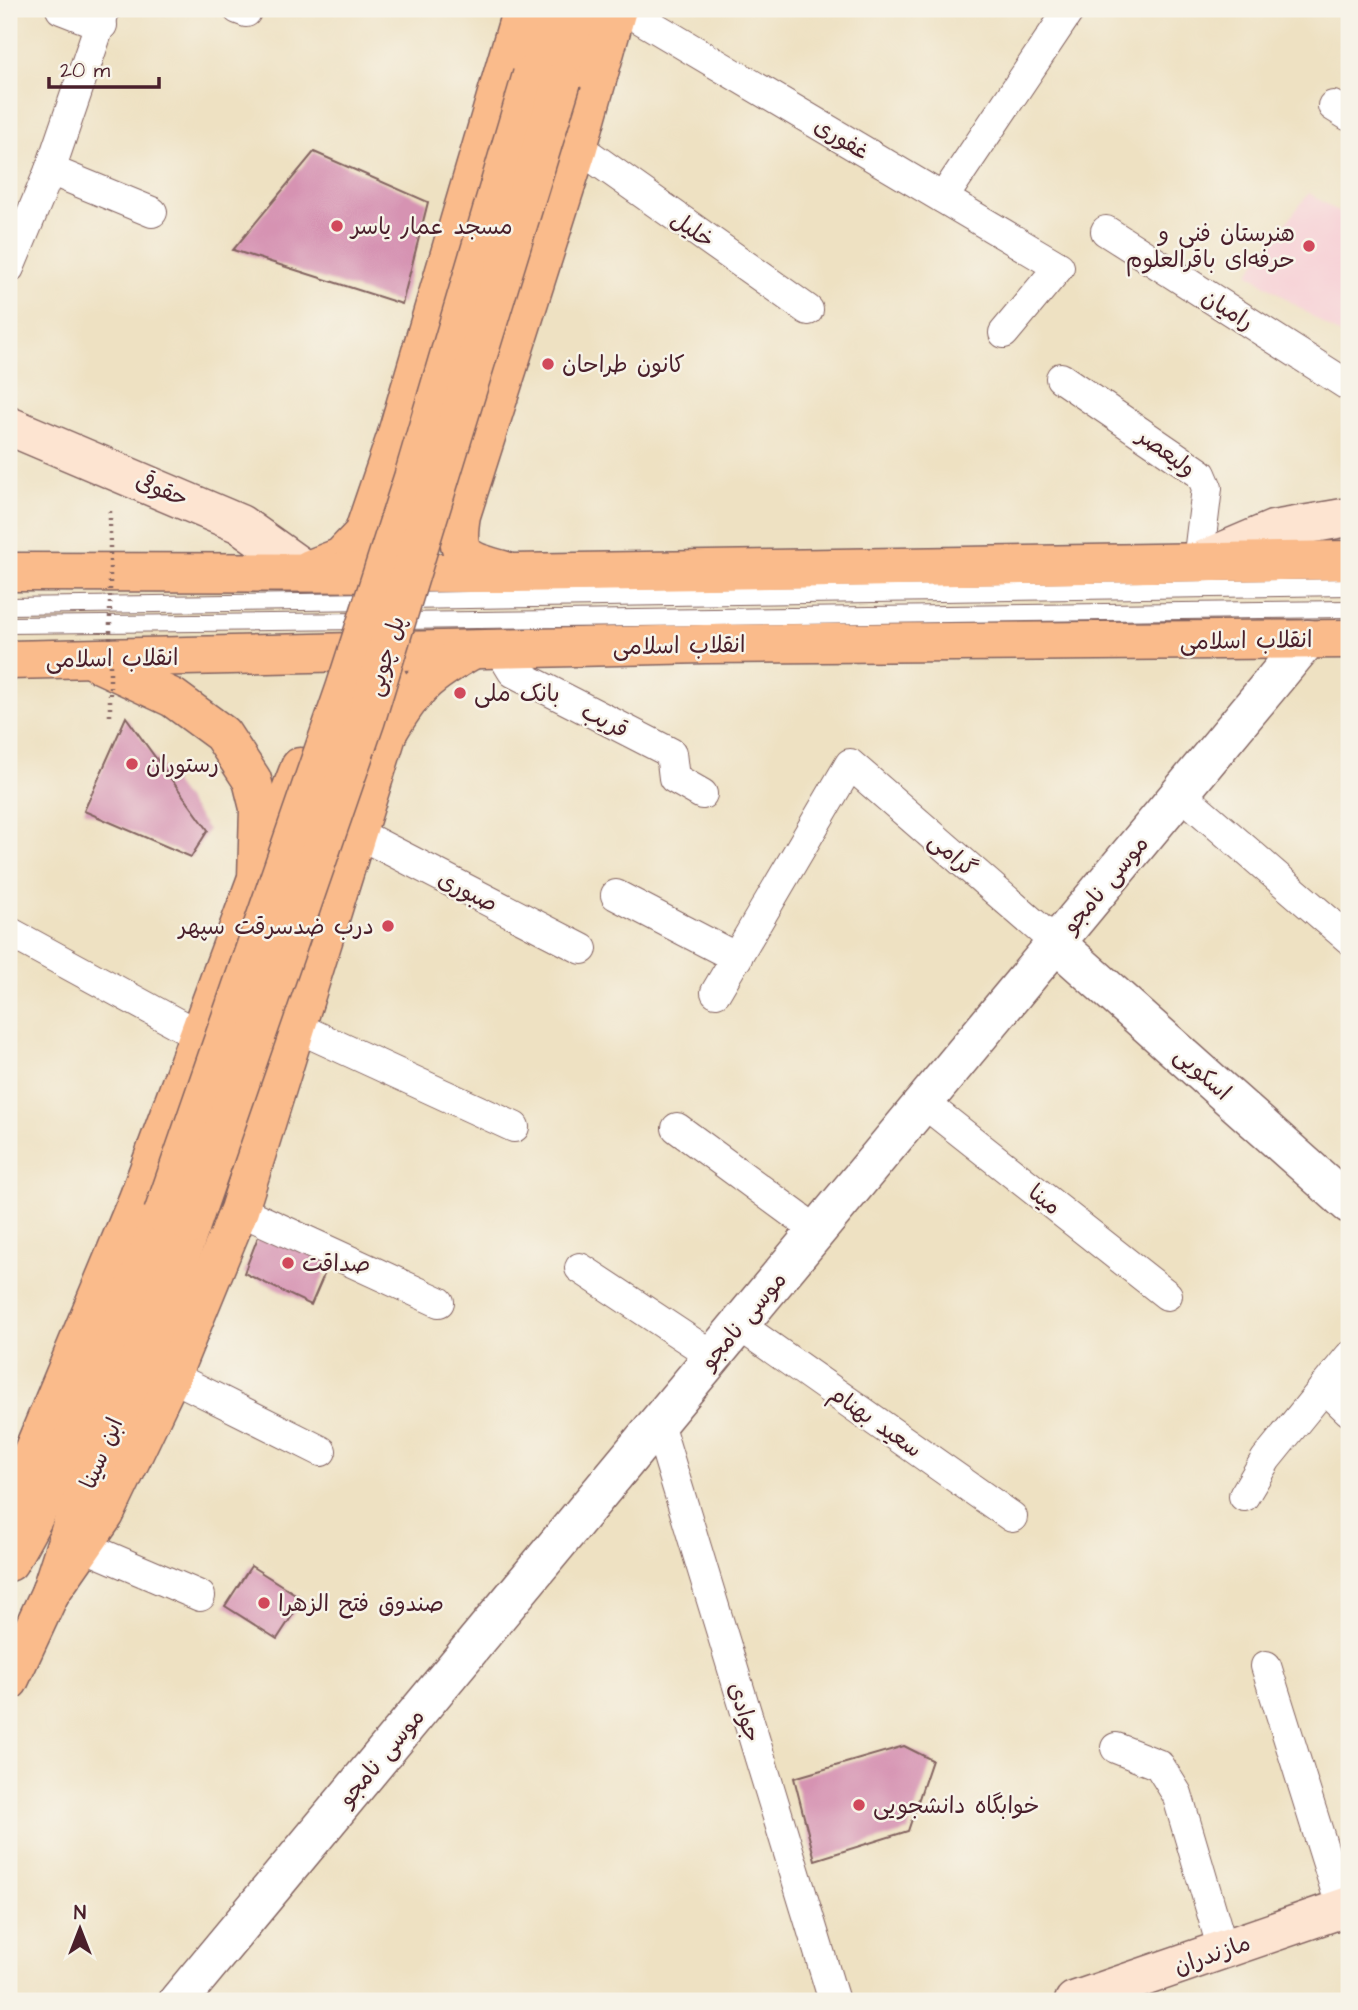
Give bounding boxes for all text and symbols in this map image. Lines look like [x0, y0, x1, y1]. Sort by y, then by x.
scale bar [49, 46, 159, 90]
text: 20 m [60, 56, 111, 85]
street label: غفوری [808, 110, 875, 168]
street label: خلیل [664, 203, 721, 256]
place label: مسجد عمار یاسر [349, 211, 513, 243]
marker: مسجد عمار یاسر [329, 218, 345, 234]
place label: هنرستان فنی و حرفه‌ای باقرالعلوم [1126, 218, 1295, 277]
marker: هنرستان فنی و حرفه‌ای باقرالعلوم [1301, 238, 1317, 254]
street label: رامیان [1195, 281, 1260, 338]
place label: کانون طراحان [562, 349, 685, 381]
marker: کانون طراحان [540, 356, 556, 372]
street label: ولیعصر [1129, 420, 1202, 485]
street label: حقوقی [131, 465, 193, 515]
street label: پل چوبی [359, 612, 413, 700]
street label: انقلاب اسلامی [1179, 624, 1313, 658]
street label: انقلاب اسلامی [612, 629, 746, 663]
street label: انقلاب اسلامی [45, 642, 179, 676]
place label: بانک ملی [474, 678, 560, 710]
marker: بانک ملی [452, 685, 468, 701]
street label: قریب [575, 696, 634, 746]
place label: رستوران [146, 749, 219, 781]
marker: رستوران [124, 756, 140, 772]
street label: گرامی [921, 825, 983, 885]
street label: موسی نامجو [1054, 829, 1156, 942]
street label: صبوری [432, 863, 503, 920]
place label: درب ضدسرقت سپهر [177, 911, 374, 943]
marker: درب ضدسرقت سپهر [380, 918, 396, 934]
street label: اسکویی [1167, 1040, 1238, 1108]
street label: مینا [1021, 1177, 1067, 1223]
place label: صداقت [302, 1248, 370, 1280]
marker: صداقت [280, 1255, 296, 1271]
street label: موسی نامجو [692, 1265, 794, 1378]
street label: سعید بهنام [822, 1378, 928, 1466]
street label: ابن سینا [73, 1413, 131, 1494]
place label: صندوق فتح الزهرا [278, 1588, 444, 1620]
marker: صندوق فتح الزهرا [256, 1595, 272, 1611]
street label: جوادی [720, 1678, 768, 1746]
street label: موسی نامجو [330, 1702, 432, 1815]
place label: خوابگاه دانشجویی [873, 1790, 1039, 1822]
marker: خوابگاه دانشجویی [851, 1797, 867, 1813]
north arrow [46, 1895, 116, 1965]
text: N [74, 1900, 86, 1927]
street label: مازندران [1170, 1927, 1255, 1983]

